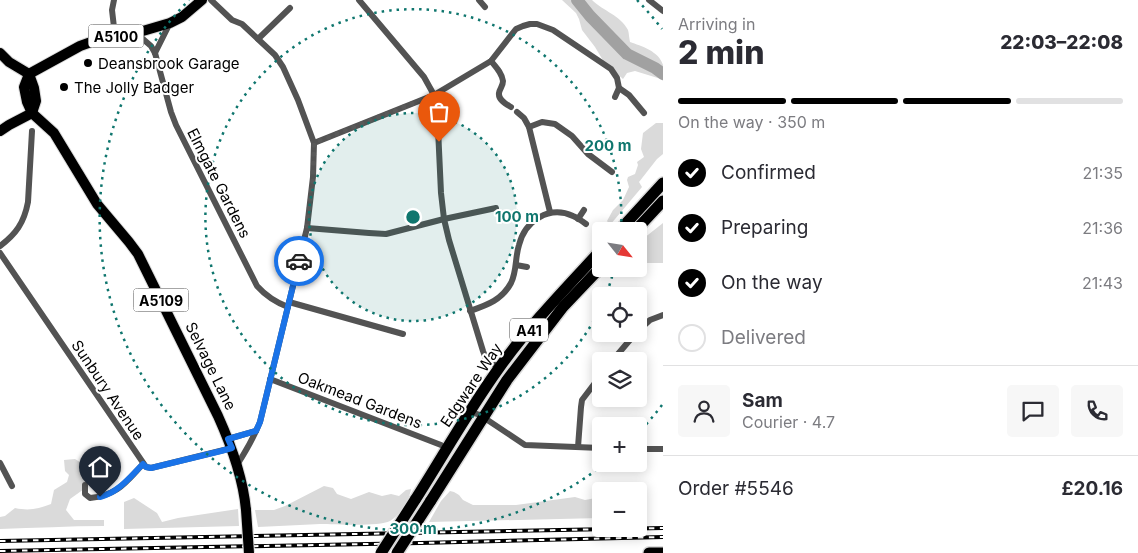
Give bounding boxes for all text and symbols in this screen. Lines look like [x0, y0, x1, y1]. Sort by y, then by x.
text: Arriving in [678, 14, 755, 34]
road number: A5100 [88, 24, 144, 48]
text: 22:03–22:08 [1000, 31, 1123, 54]
text: 2 min [678, 33, 764, 72]
place label: Deansbrook Garage [98, 54, 240, 73]
marker: Deansbrook Garage [82, 57, 94, 69]
place label: The Jolly Badger [74, 78, 194, 97]
marker: The Jolly Badger [58, 81, 70, 93]
pin [418, 91, 460, 142]
icon: bag [425, 98, 453, 126]
text: On the way · 350 m [678, 112, 825, 132]
street label: Elmgate Gardens [183, 125, 255, 241]
text: 200 m [585, 136, 631, 155]
icon: check [678, 159, 706, 187]
text: Confirmed [721, 161, 816, 184]
text: 21:35 [1083, 163, 1123, 183]
text: 100 m [495, 207, 539, 226]
centre of rings [404, 208, 422, 226]
icon: check [678, 214, 706, 242]
text: Preparing [721, 216, 808, 239]
text: 21:36 [1082, 218, 1123, 238]
north arrow [592, 222, 648, 278]
map controls [592, 222, 647, 537]
courier [274, 236, 324, 286]
icon: car [285, 247, 313, 275]
icon: check [678, 269, 706, 297]
text: On the way [721, 271, 823, 294]
text: 21:43 [1082, 273, 1123, 293]
button: locate [592, 287, 647, 342]
road number: A5109 [134, 288, 188, 312]
road number: A41 [510, 318, 548, 342]
street label: Selvage Lane [182, 319, 240, 413]
text: Delivered [721, 326, 806, 349]
street label: Sunbury Avenue [68, 336, 148, 444]
street label: Edgware Way [436, 339, 506, 431]
button: layers [592, 352, 647, 407]
street label: Oakmead Gardens [295, 368, 425, 432]
button: person [678, 385, 730, 437]
button: chat [1007, 385, 1059, 437]
button: phone [1071, 385, 1123, 437]
text: Sam [742, 389, 783, 412]
text: Courier · 4.7 [742, 412, 835, 432]
button: + [592, 417, 647, 472]
pin [79, 446, 121, 497]
icon: home [86, 453, 114, 481]
text: Order #5546 [678, 477, 794, 500]
text: £20.16 [1061, 477, 1123, 500]
button: − [592, 482, 647, 537]
text: 300 m [389, 519, 437, 538]

